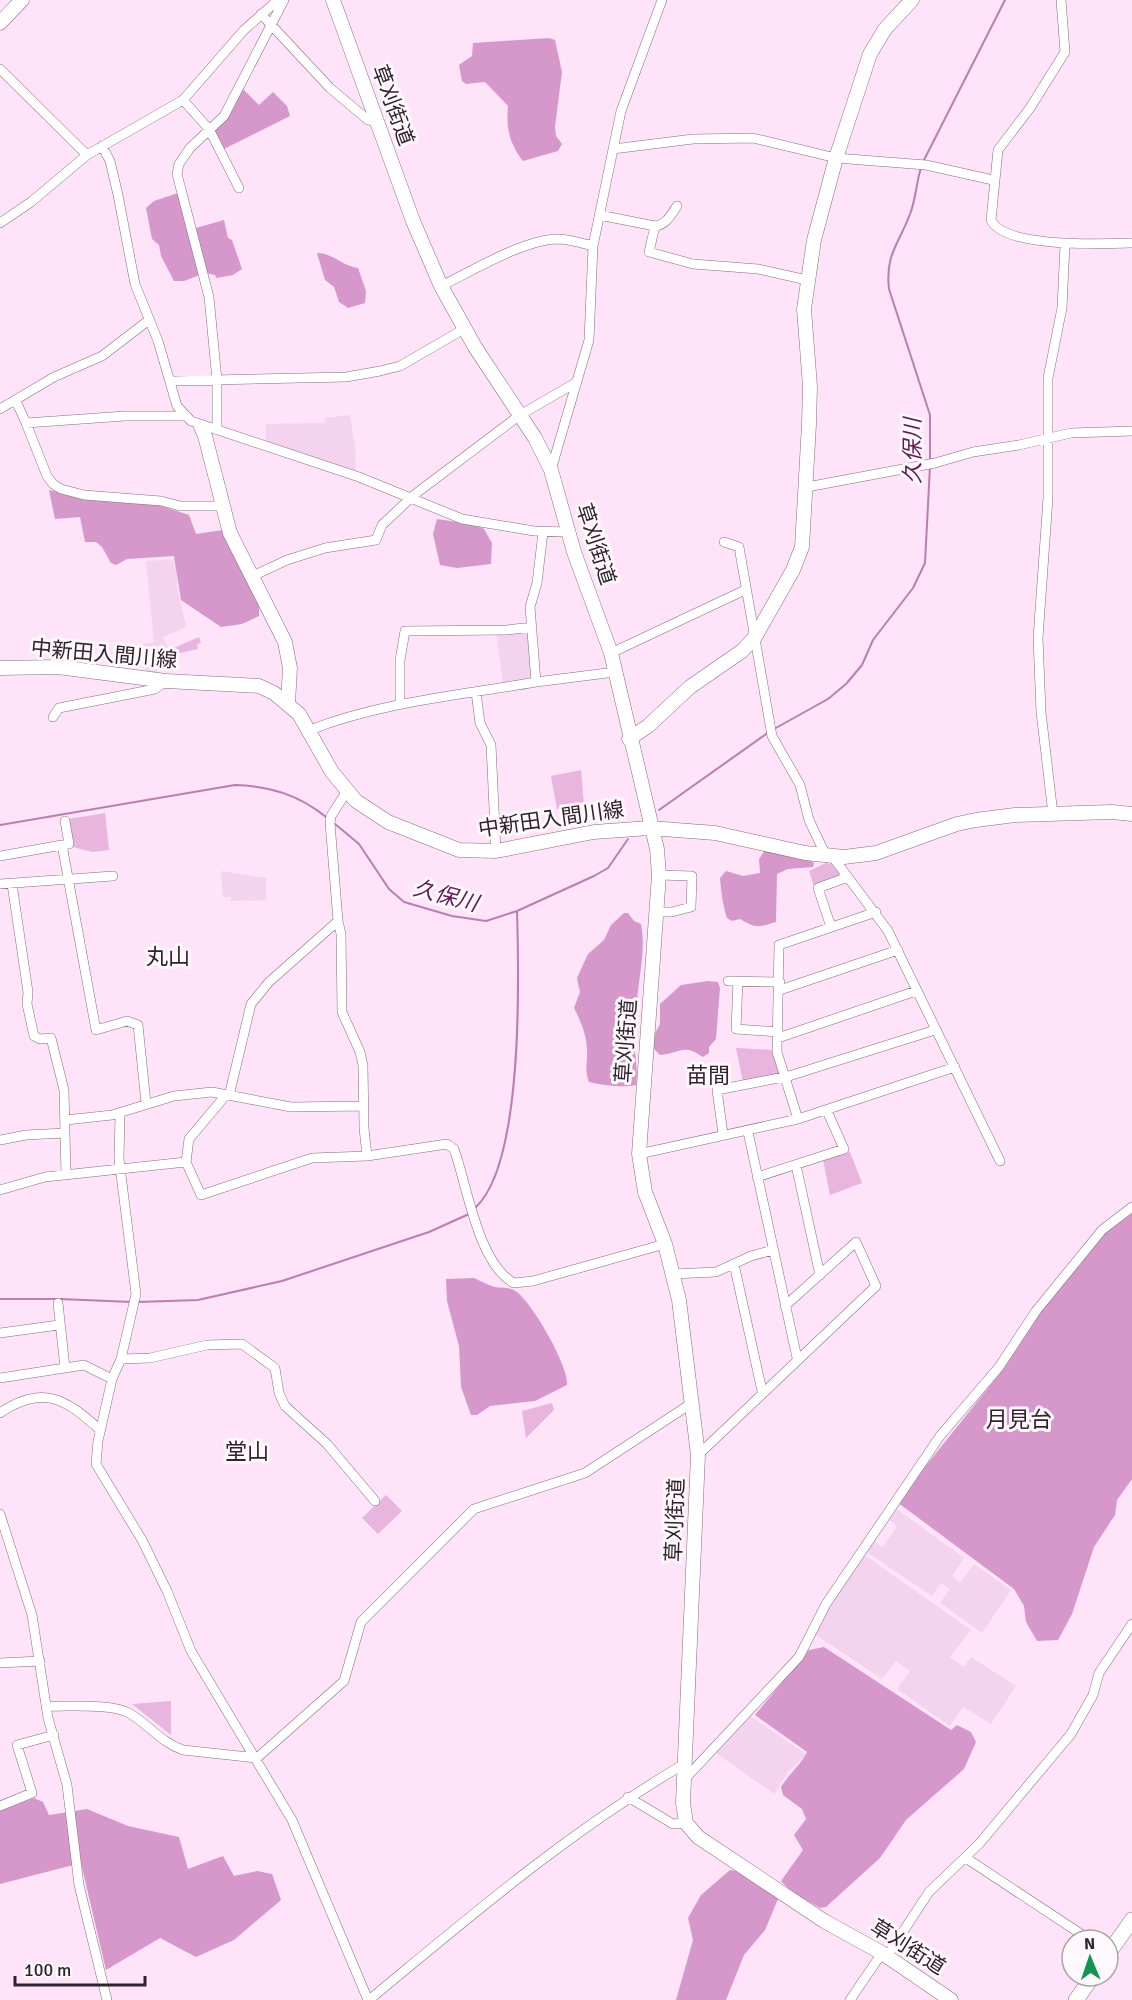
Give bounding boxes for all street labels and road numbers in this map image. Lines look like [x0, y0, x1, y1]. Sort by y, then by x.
street label: 草刈街道 [366, 61, 420, 149]
street label: 草刈街道 [571, 500, 621, 588]
street label: 中新田入間川線 [30, 635, 178, 673]
street label: 中新田入間川線 [476, 796, 626, 842]
street label: 草刈街道 [610, 998, 642, 1084]
street label: 草刈街道 [661, 1478, 689, 1562]
street label: 草刈街道 [865, 1914, 951, 1980]

